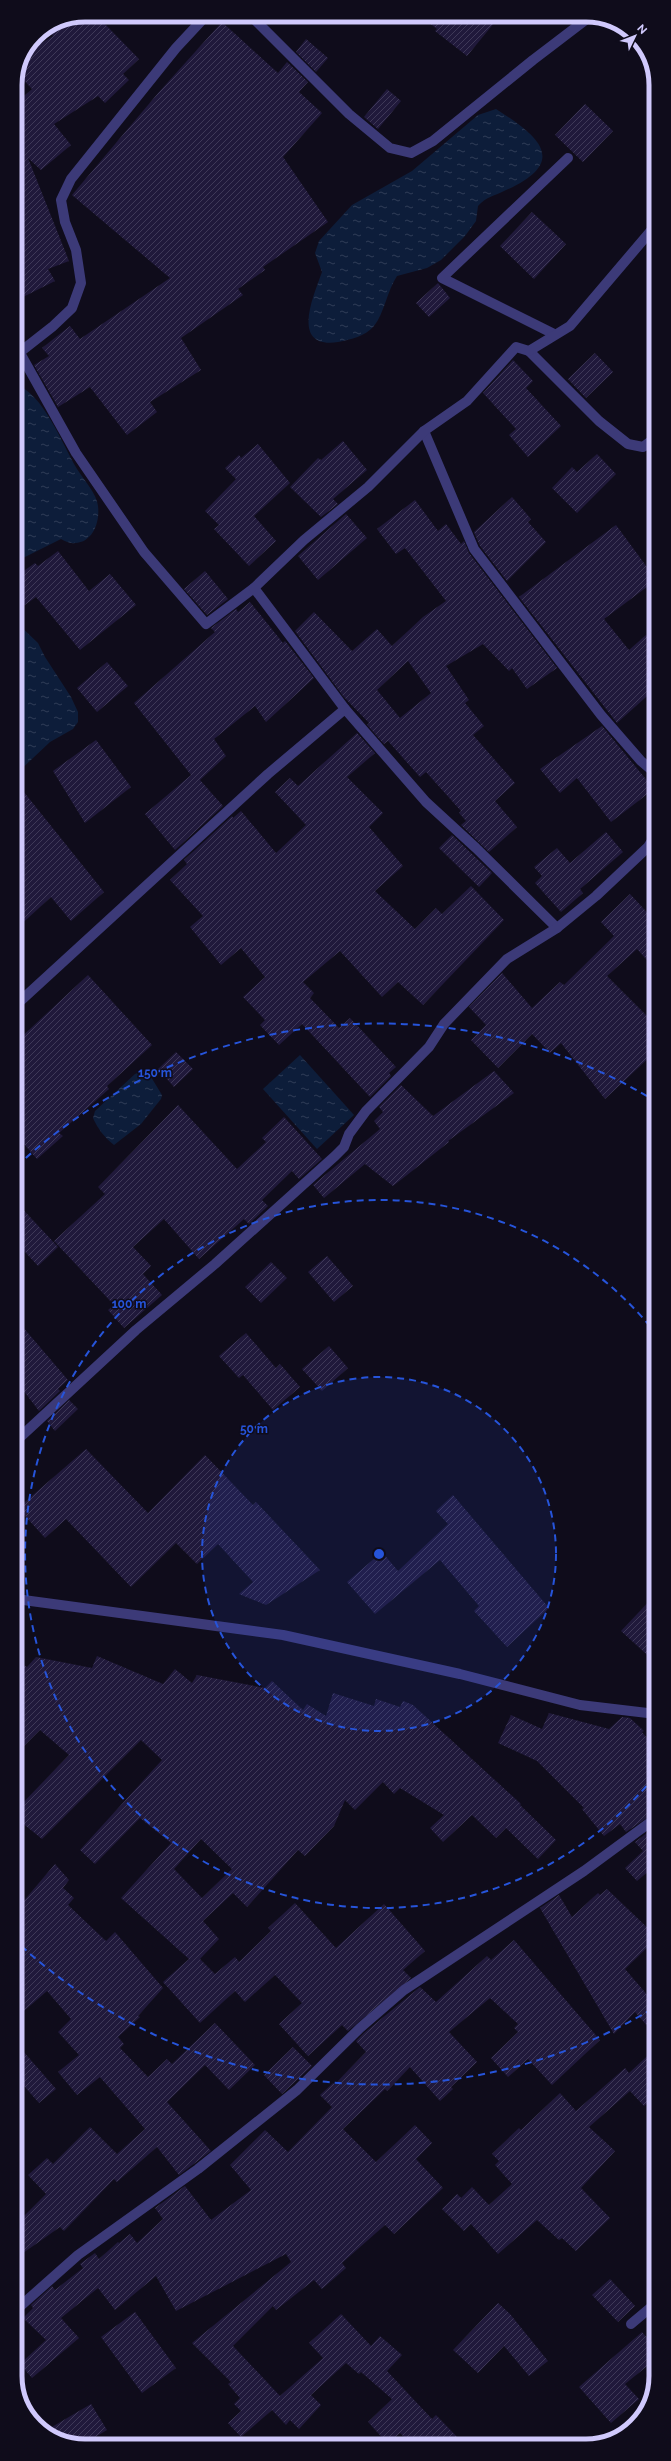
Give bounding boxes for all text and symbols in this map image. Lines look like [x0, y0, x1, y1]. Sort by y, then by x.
north arrow [615, 16, 655, 56]
text: N [634, 22, 650, 37]
text: 150 m [138, 1066, 172, 1080]
text: 100 m [112, 1297, 146, 1311]
text: 50 m [240, 1422, 268, 1436]
centre of rings [372, 1547, 386, 1561]

